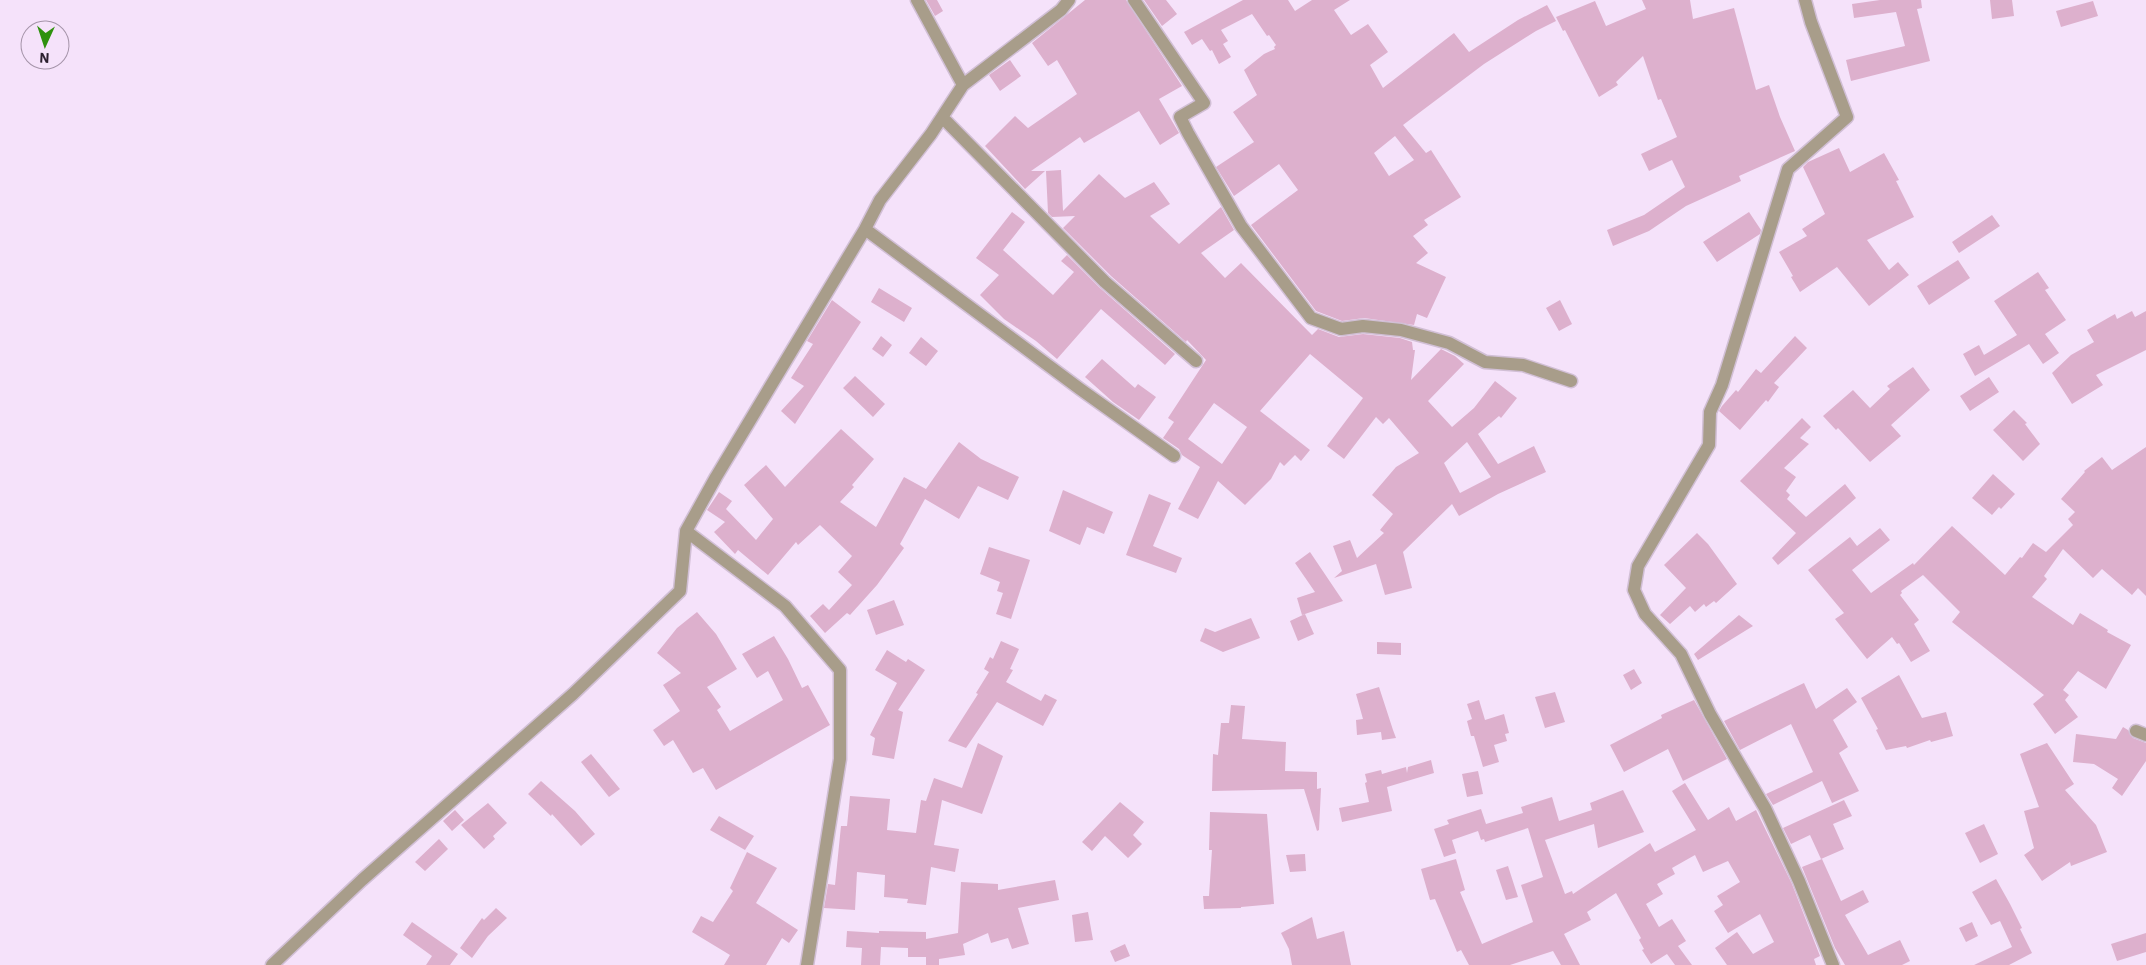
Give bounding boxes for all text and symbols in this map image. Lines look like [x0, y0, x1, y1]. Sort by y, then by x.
north arrow [20, 20, 70, 70]
text: N [39, 49, 50, 67]

